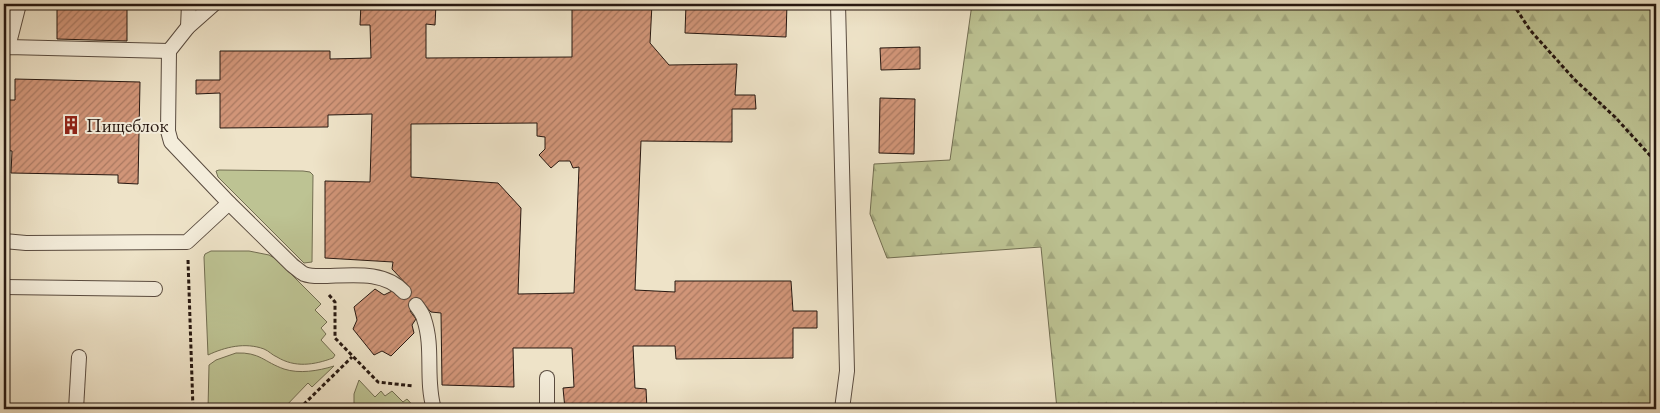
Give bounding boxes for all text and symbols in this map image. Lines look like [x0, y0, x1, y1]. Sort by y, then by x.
place label: Пищеблок [86, 113, 168, 138]
building icon: Пищеблок [60, 114, 82, 136]

